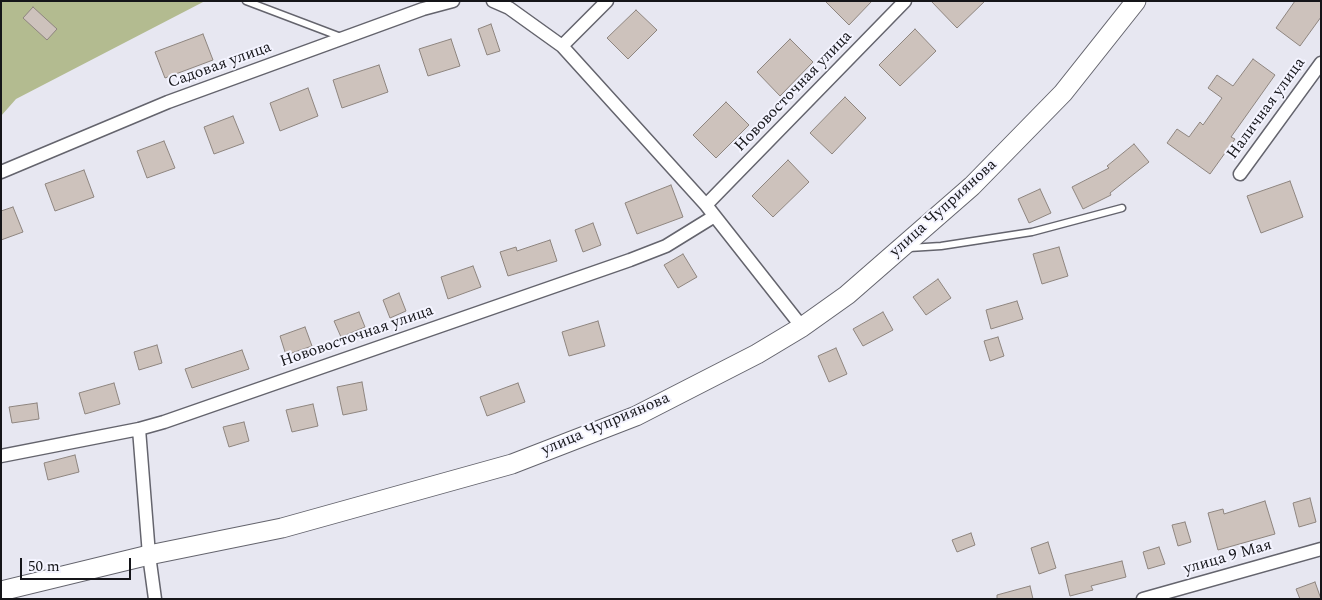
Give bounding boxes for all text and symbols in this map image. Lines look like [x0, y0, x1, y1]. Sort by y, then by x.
street label: Нововосточная улица [731, 28, 857, 156]
street label: Садовая улица [166, 38, 274, 94]
street label: Наличная улица [1224, 55, 1310, 163]
street label: улица Чуприянова [886, 156, 1002, 262]
street label: Нововосточная улица [278, 302, 436, 372]
street label: улица Чуприянова [539, 389, 673, 461]
street label: улица 9 Мая [1182, 536, 1274, 580]
scale bar [22, 548, 134, 580]
text: 50 m [28, 555, 60, 578]

